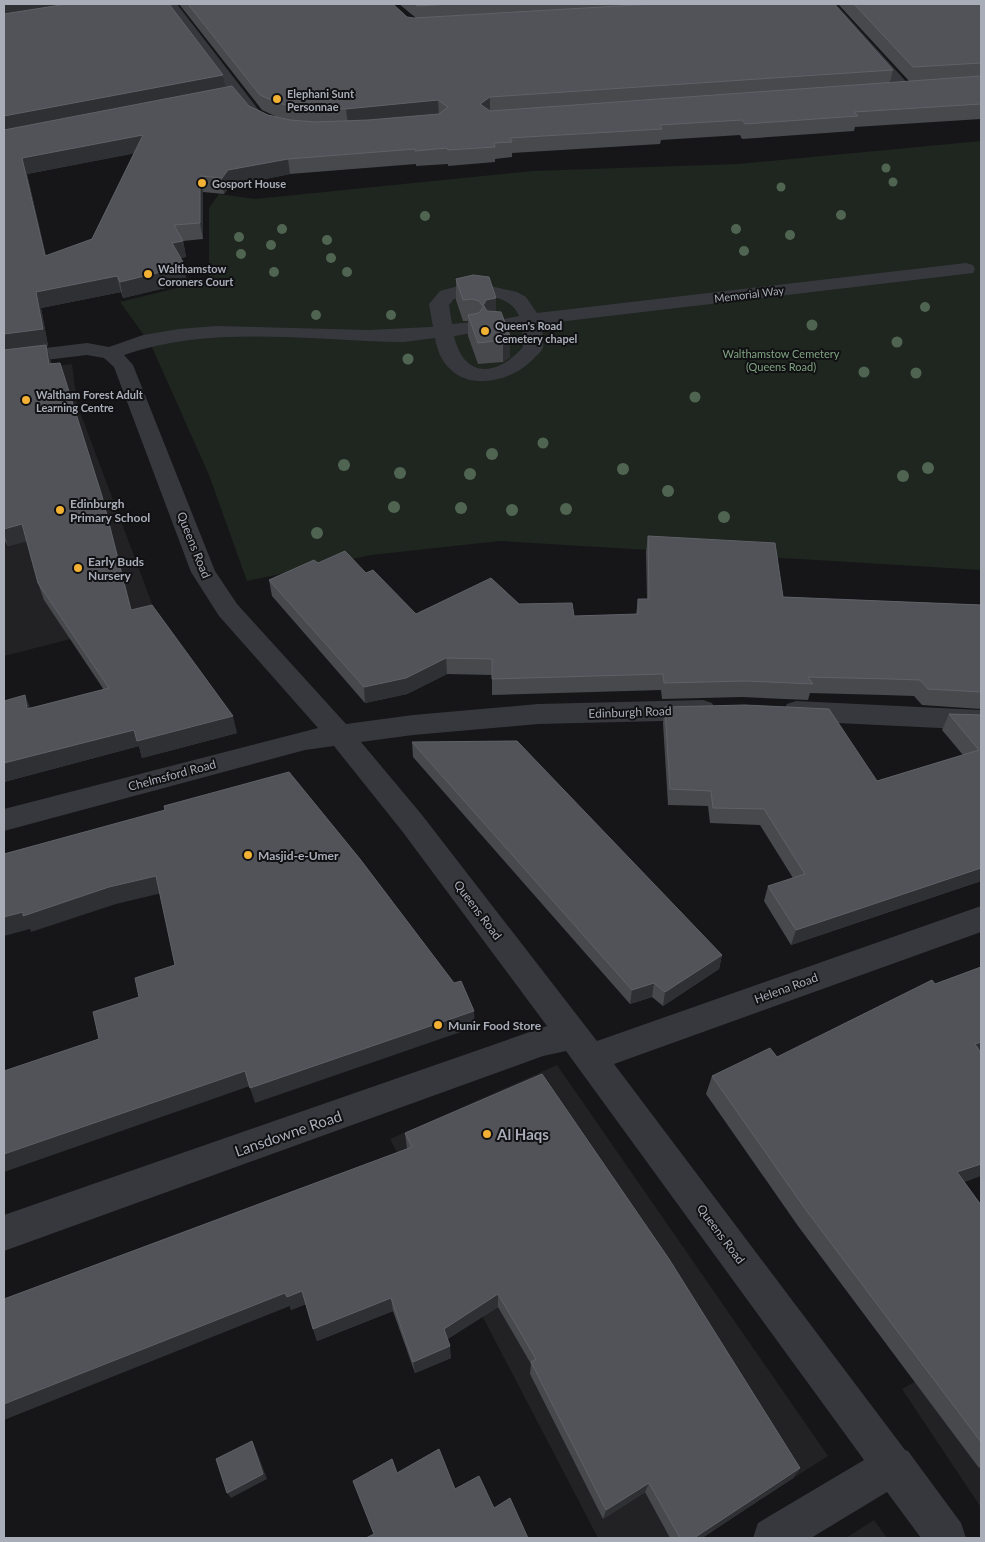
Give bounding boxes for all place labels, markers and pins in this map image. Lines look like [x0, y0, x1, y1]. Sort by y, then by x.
place label: Elephani Sunt Personnae [287, 87, 355, 113]
marker: Elephani Sunt Personnae [271, 93, 283, 105]
marker: Gosport House [196, 177, 208, 189]
place label: Gosport House [212, 177, 286, 190]
place label: Walthamstow Coroners Court [158, 262, 234, 288]
marker: Walthamstow Coroners Court [142, 268, 154, 280]
place label: Queen's Road Cemetery chapel [495, 319, 578, 345]
marker: Queen's Road Cemetery chapel [479, 325, 491, 337]
place label: Waltham Forest Adult Learning Centre [36, 388, 144, 414]
marker: Waltham Forest Adult Learning Centre [20, 394, 32, 406]
place label: Edinburgh Primary School [70, 496, 150, 525]
marker: Edinburgh Primary School [54, 504, 66, 516]
place label: Early Buds Nursery [88, 554, 144, 583]
marker: Early Buds Nursery [72, 562, 84, 574]
place label: Masjid-e-Umer [258, 848, 339, 863]
marker: Masjid-e-Umer [242, 849, 254, 861]
place label: Munir Food Store [448, 1018, 542, 1033]
marker: Munir Food Store [432, 1019, 444, 1031]
place label: Al Haqs [496, 1125, 549, 1143]
marker: Al Haqs [481, 1128, 493, 1140]

